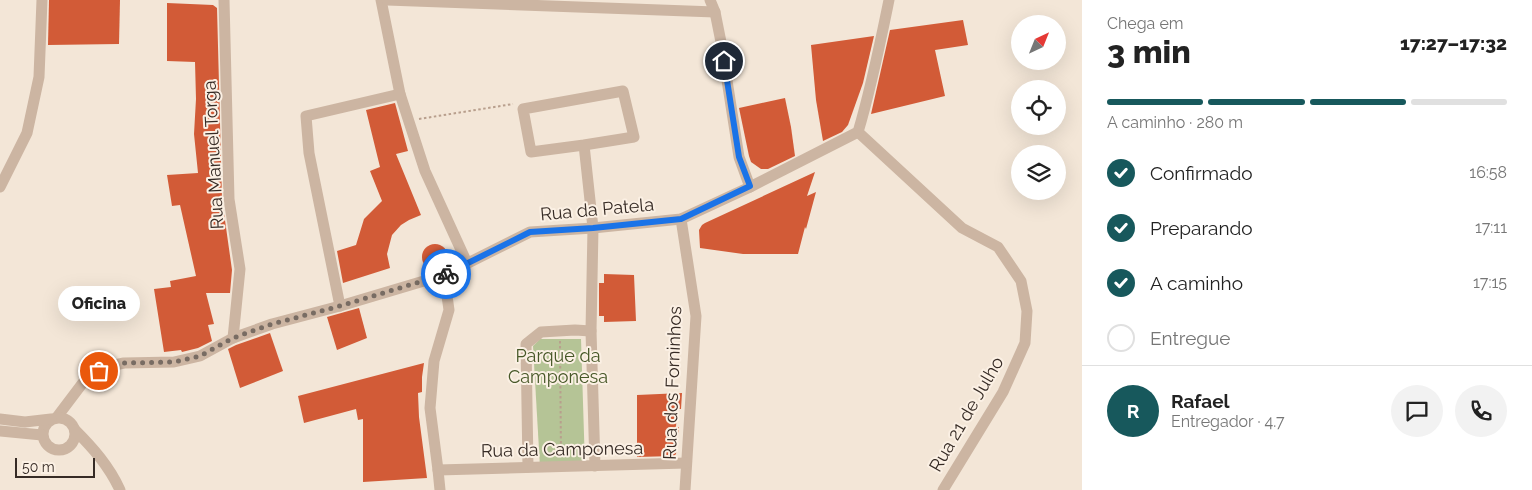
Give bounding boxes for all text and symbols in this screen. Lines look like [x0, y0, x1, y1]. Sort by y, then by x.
text: Chega em [1107, 14, 1183, 33]
north arrow [1011, 15, 1066, 70]
map controls [1011, 15, 1066, 200]
text: 17:27–17:32 [1400, 32, 1507, 54]
text: 3 min [1107, 33, 1191, 70]
pin [703, 40, 745, 82]
icon: home [710, 47, 738, 75]
street label: Rua Manuel Torga [199, 80, 227, 230]
button: locate [1011, 80, 1066, 135]
text: A caminho · 280 m [1107, 113, 1243, 132]
button: layers [1011, 145, 1066, 200]
icon: check [1107, 159, 1135, 187]
text: Confirmado [1150, 162, 1253, 184]
text: 16:58 [1469, 163, 1507, 182]
street label: Rua da Patela [539, 194, 655, 224]
icon: check [1107, 214, 1135, 242]
text: Preparando [1150, 217, 1253, 239]
text: 17:11 [1475, 218, 1507, 237]
courier [421, 249, 471, 299]
icon: bike [432, 260, 460, 288]
icon: check [1107, 269, 1135, 297]
text: A caminho [1150, 272, 1243, 294]
text: 17:15 [1473, 273, 1507, 292]
callout: Oficina [58, 286, 140, 321]
text: Oficina [72, 294, 126, 313]
street label: Rua dos Forninhos [659, 305, 685, 460]
text: Entregue [1150, 327, 1231, 349]
park label: Parque da Camponesa [508, 345, 608, 387]
pin [78, 350, 120, 392]
street label: Rua 21 de Julho [925, 352, 1008, 475]
icon: bag [85, 357, 113, 385]
button: chat [1391, 385, 1443, 437]
button: phone [1455, 385, 1507, 437]
text: Rafael [1171, 390, 1230, 412]
text: R [1127, 400, 1139, 422]
text: Entregador · 4.7 [1171, 412, 1284, 431]
street label: Rua da Camponesa [481, 437, 643, 461]
scale bar [15, 455, 95, 478]
text: 50 m [22, 459, 55, 475]

